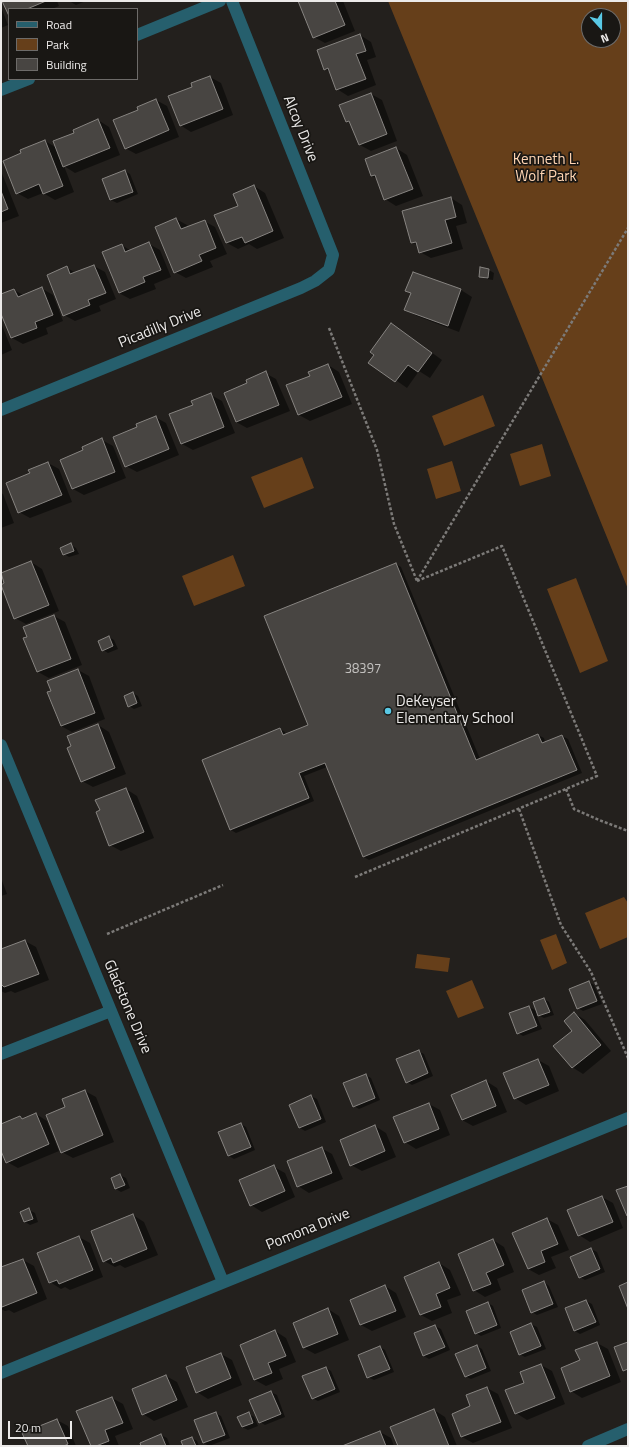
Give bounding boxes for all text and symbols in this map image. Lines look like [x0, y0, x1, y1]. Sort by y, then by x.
legend [8, 8, 138, 80]
north arrow [581, 8, 621, 48]
text: Road [46, 15, 72, 34]
text: N [599, 29, 611, 47]
text: Park [46, 35, 69, 54]
text: Building [46, 55, 87, 74]
street label: Alcoy Drive [279, 93, 321, 165]
park label: Kenneth L. Wolf Park [513, 151, 579, 186]
street label: Picadilly Drive [116, 303, 204, 353]
house number: 38397 [345, 662, 381, 678]
place label: DeKeyser Elementary School [396, 693, 514, 728]
marker: DeKeyser Elementary School [383, 706, 393, 716]
street label: Gladstone Drive [99, 957, 155, 1057]
street label: Pomona Drive [263, 1205, 353, 1255]
scale bar [10, 1413, 74, 1439]
text: 20 m [15, 1418, 41, 1437]

